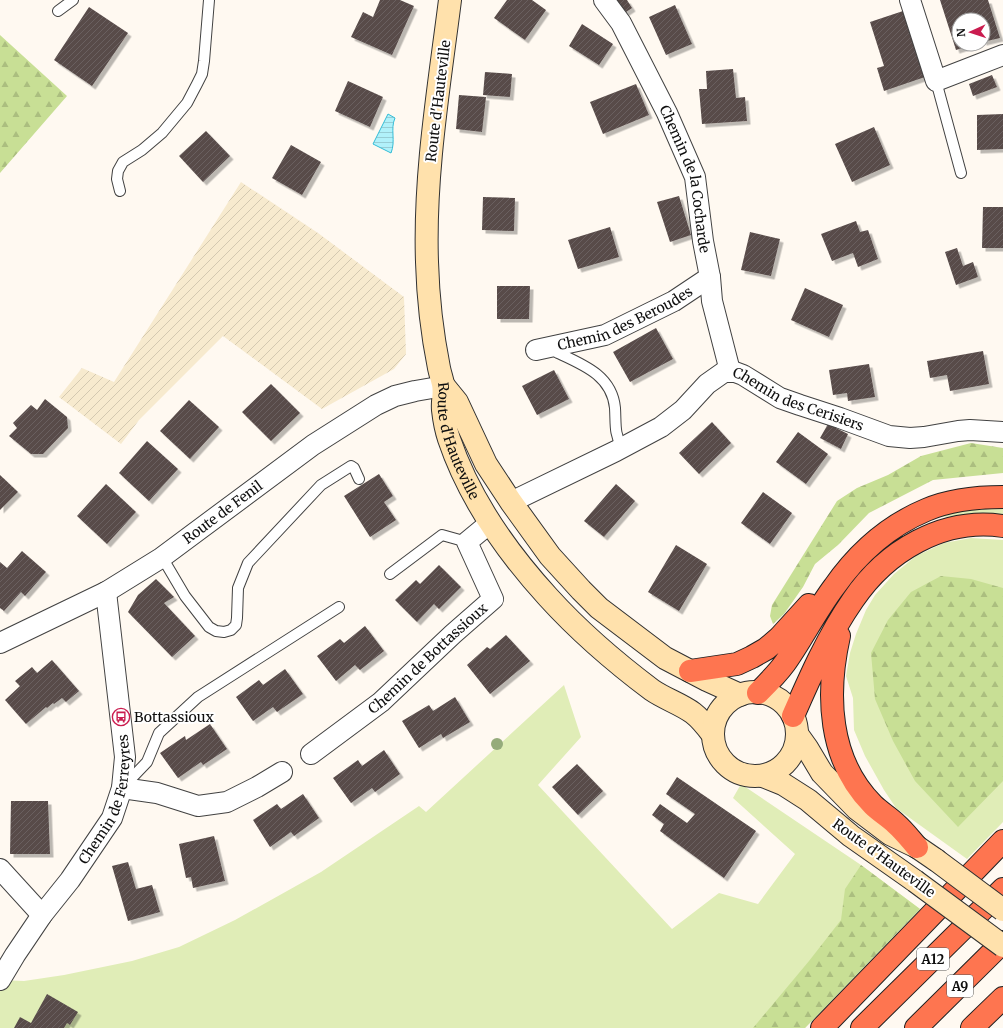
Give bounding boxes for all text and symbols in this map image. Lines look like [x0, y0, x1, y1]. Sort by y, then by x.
north arrow [951, 12, 991, 52]
text: N [954, 28, 968, 37]
street label: Route d'Hauteville [422, 39, 454, 163]
street label: Chemin de la Cocharde [655, 102, 714, 254]
street label: Chemin des Beroudes [556, 282, 696, 354]
street label: Chemin des Cerisiers [730, 363, 866, 435]
street label: Route d'Hauteville [434, 381, 483, 503]
street label: Route de Fenil [179, 476, 267, 548]
street label: Chemin de Bottassioux [364, 599, 492, 718]
bus stop icon: Bottassioux [111, 707, 131, 727]
place label: Bottassioux [134, 708, 215, 726]
street label: Chemin de Ferreyres [74, 733, 134, 868]
street label: Route d'Hauteville [829, 815, 939, 901]
road number: A12 [917, 948, 949, 970]
road number: A9 [947, 975, 973, 997]

